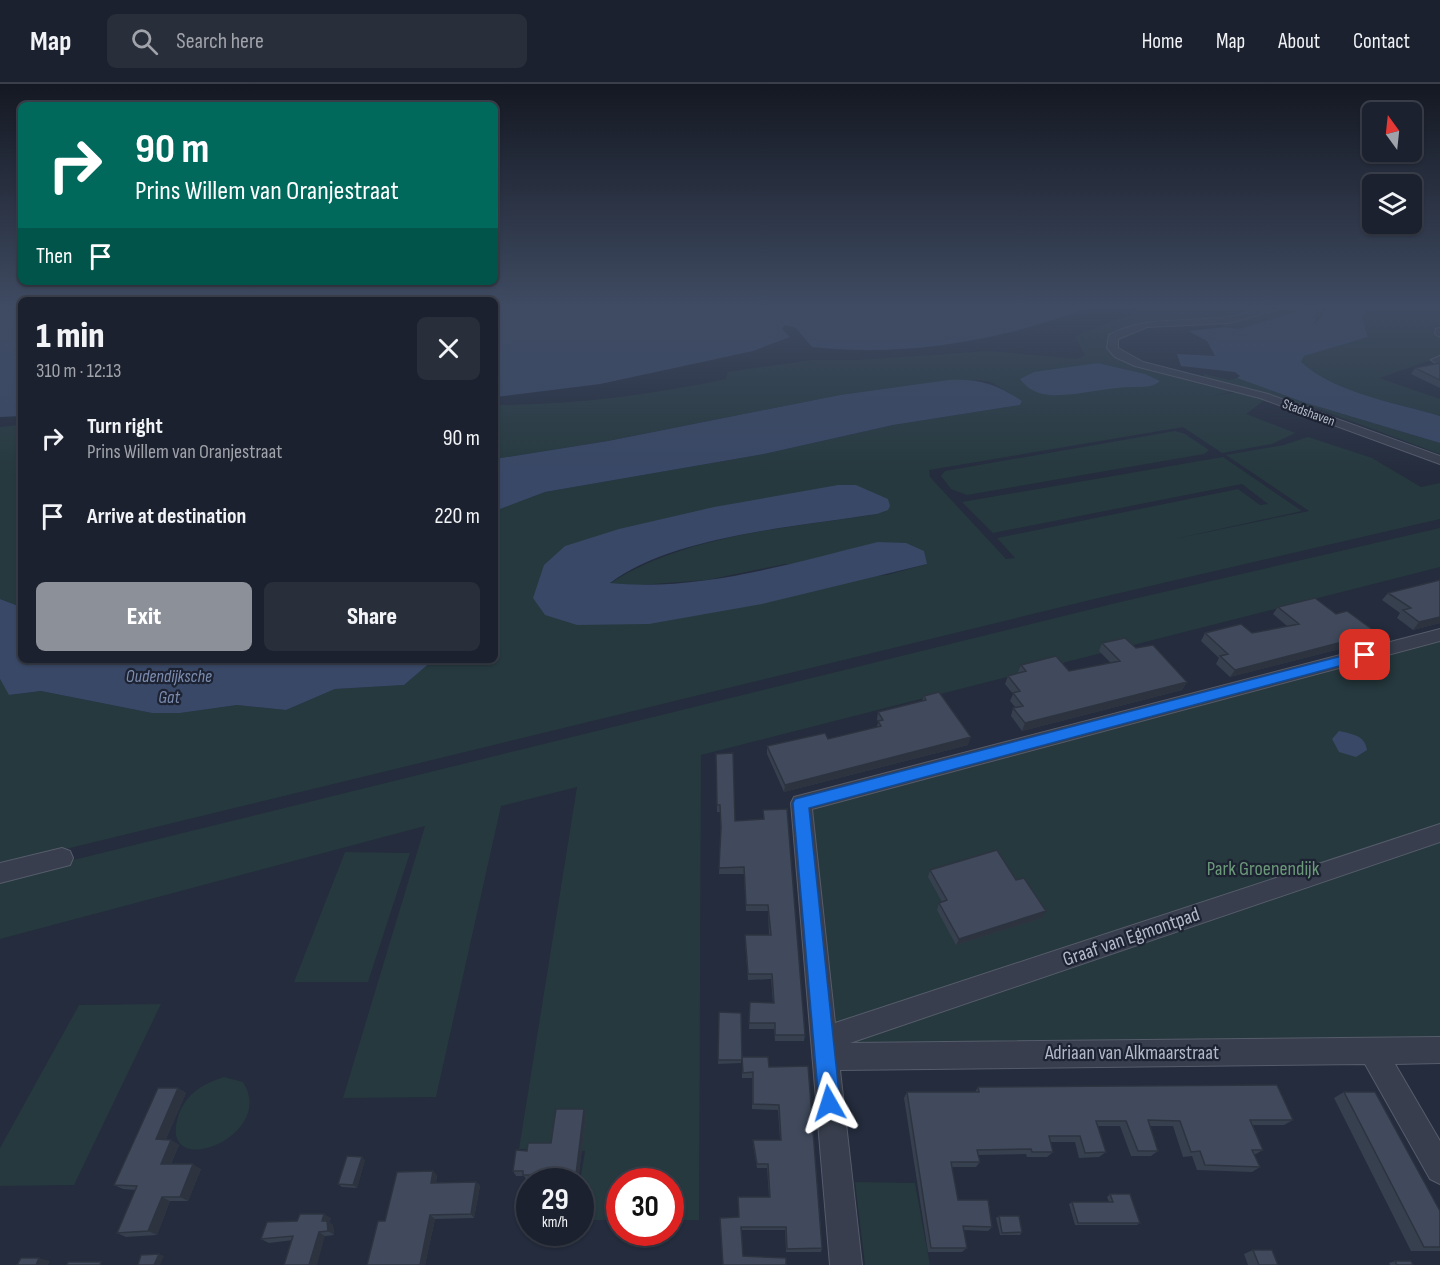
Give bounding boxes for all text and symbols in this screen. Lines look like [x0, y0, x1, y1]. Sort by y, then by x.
search box [107, 14, 527, 68]
text: Map [30, 25, 71, 58]
icon: search [128, 25, 161, 58]
text: Search here [176, 28, 264, 55]
text: Home [1142, 29, 1183, 54]
text: Map [1216, 29, 1245, 54]
text: About [1278, 29, 1320, 54]
text: Contact [1353, 29, 1410, 54]
north arrow [1362, 102, 1422, 162]
map controls [1362, 102, 1422, 234]
text: 90 m [135, 124, 209, 175]
icon: right [36, 126, 114, 204]
button: layers [1362, 174, 1422, 234]
text: Prins Willem van Oranjestraat [135, 175, 399, 207]
icon: arrive [84, 240, 117, 273]
text: Then [36, 243, 72, 270]
text: 1 min [36, 315, 104, 358]
button: close [417, 317, 480, 380]
text: 310 m · 12:13 [36, 359, 121, 383]
street label: Stadshaven [1280, 395, 1337, 430]
text: Turn right [87, 413, 163, 440]
icon: right [36, 422, 69, 455]
text: 90 m [443, 425, 480, 452]
text: Prins Willem van Oranjestraat [87, 440, 282, 464]
icon: arrive [36, 500, 69, 533]
text: Arrive at destination [87, 503, 246, 530]
text: 220 m [434, 503, 480, 530]
button: Exit [36, 582, 252, 651]
button: Share [264, 582, 480, 651]
pin [1339, 629, 1390, 680]
icon: arrive [1348, 638, 1381, 671]
water label: Oudendijksche Gat [126, 666, 212, 708]
park label: Park Groenendijk [1207, 857, 1320, 881]
street label: Graaf van Egmontpad [1060, 902, 1203, 972]
street label: Adriaan van Alkmaarstraat [1044, 1041, 1219, 1065]
position arrow [797, 1071, 861, 1135]
speed limit sign: 30 [606, 1168, 684, 1246]
text: 29 [541, 1182, 569, 1218]
text: km/h [542, 1213, 568, 1232]

